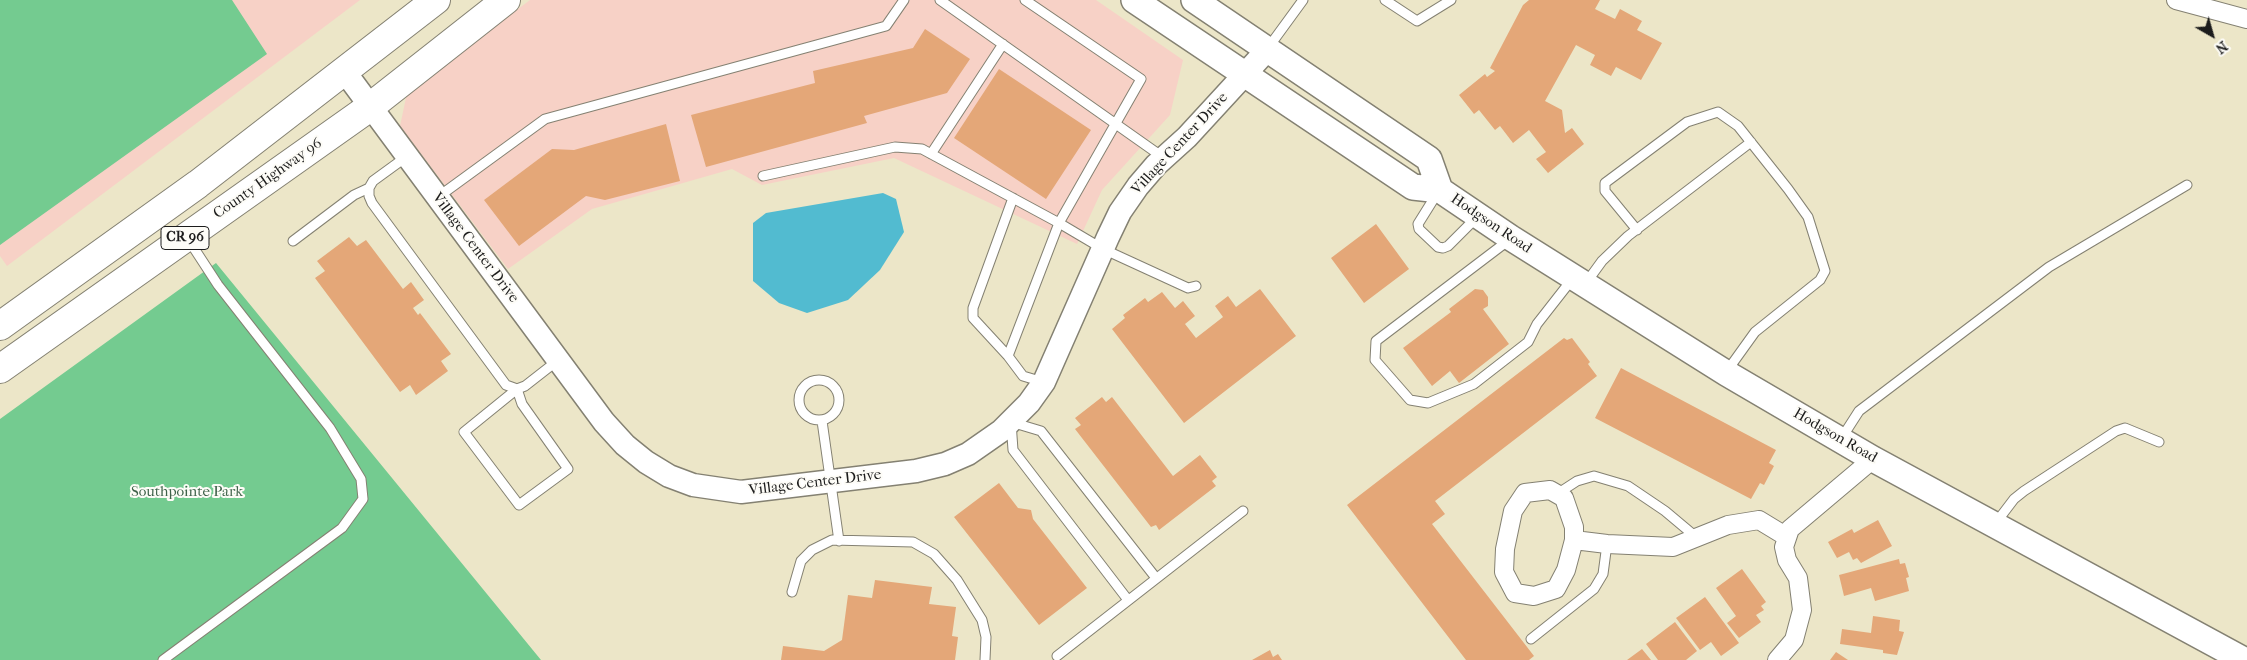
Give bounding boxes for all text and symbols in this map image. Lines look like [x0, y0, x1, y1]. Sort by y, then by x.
north arrow [2187, 10, 2237, 60]
text: N [2212, 37, 2231, 57]
street label: Village Center Drive [1128, 89, 1232, 199]
street label: County Highway 96 [210, 135, 326, 223]
street label: Village Center Drive [428, 189, 522, 307]
street label: Hodgson Road [1447, 190, 1535, 258]
road number: CR 96 [161, 227, 209, 250]
street label: Hodgson Road [1790, 405, 1880, 467]
street label: Village Center Drive [748, 466, 882, 500]
park label: Southpointe Park [131, 483, 243, 501]

